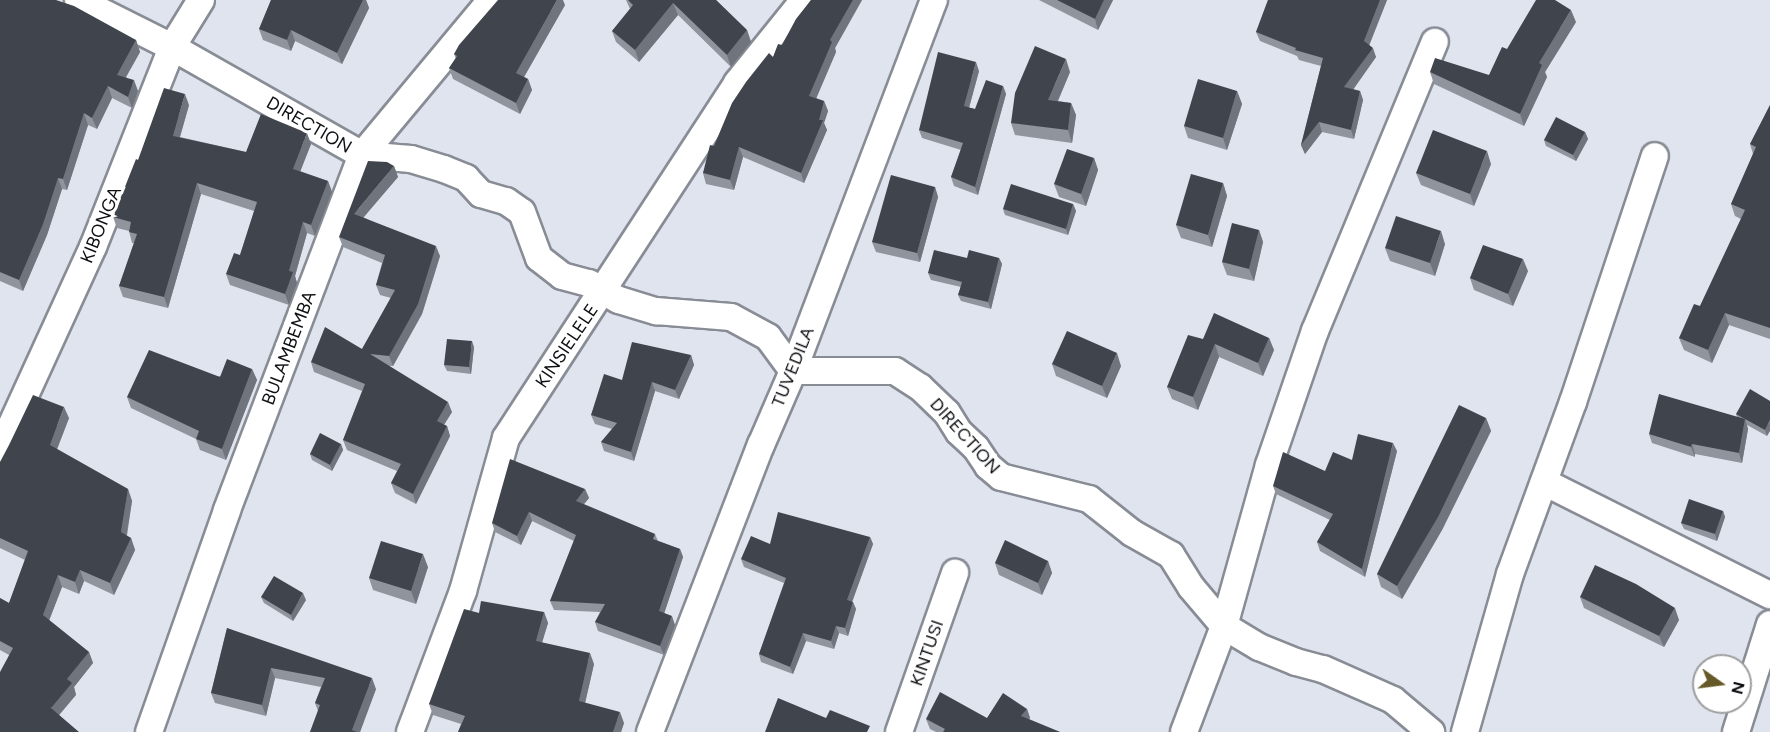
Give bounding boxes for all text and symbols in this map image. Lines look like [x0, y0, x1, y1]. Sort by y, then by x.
street label: DIRECTION [263, 92, 355, 158]
street label: KIBONGA [76, 184, 126, 266]
street label: BULAMBEMBA [257, 288, 321, 408]
street label: KINSIELELE [531, 300, 603, 392]
street label: TUVEDILA [767, 324, 819, 410]
street label: DIRECTION [925, 394, 1005, 478]
street label: KINTUSI [906, 617, 948, 689]
north arrow [1692, 654, 1752, 714]
text: N [1727, 680, 1749, 696]

